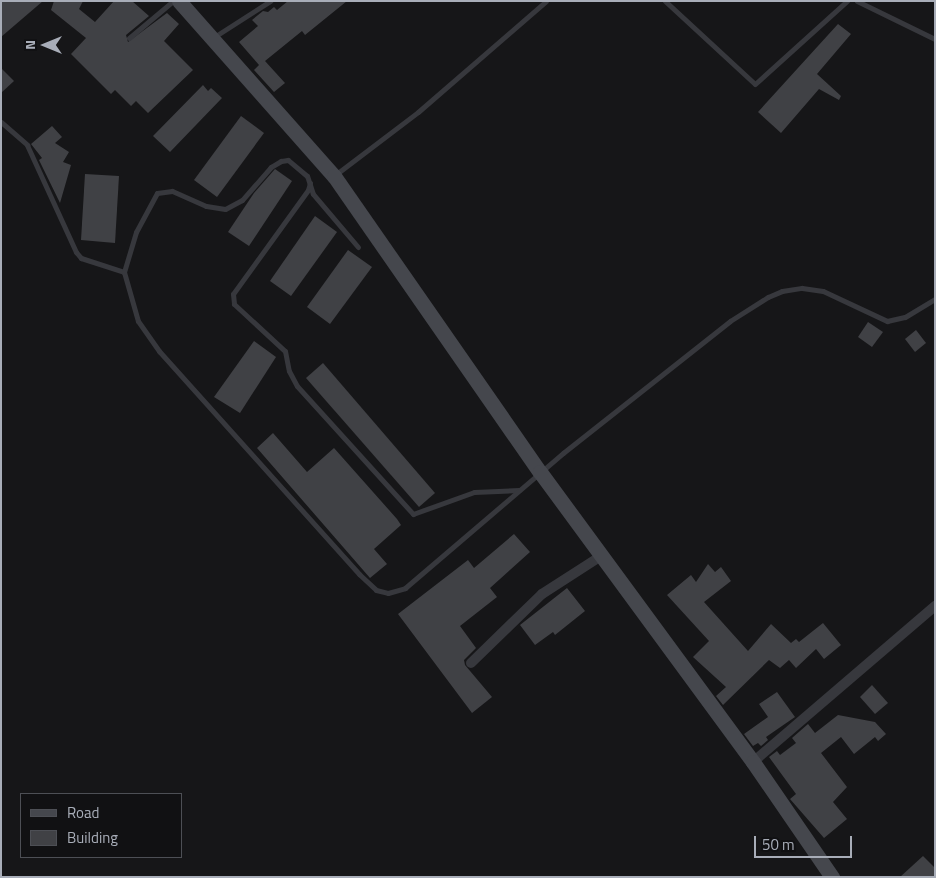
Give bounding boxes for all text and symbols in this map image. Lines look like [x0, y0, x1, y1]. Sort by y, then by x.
north arrow [20, 20, 70, 70]
text: N [19, 40, 40, 50]
legend [20, 793, 182, 858]
text: Road [67, 801, 99, 824]
text: Building [67, 826, 118, 849]
scale bar [756, 826, 854, 858]
text: 50 m [762, 833, 795, 856]

